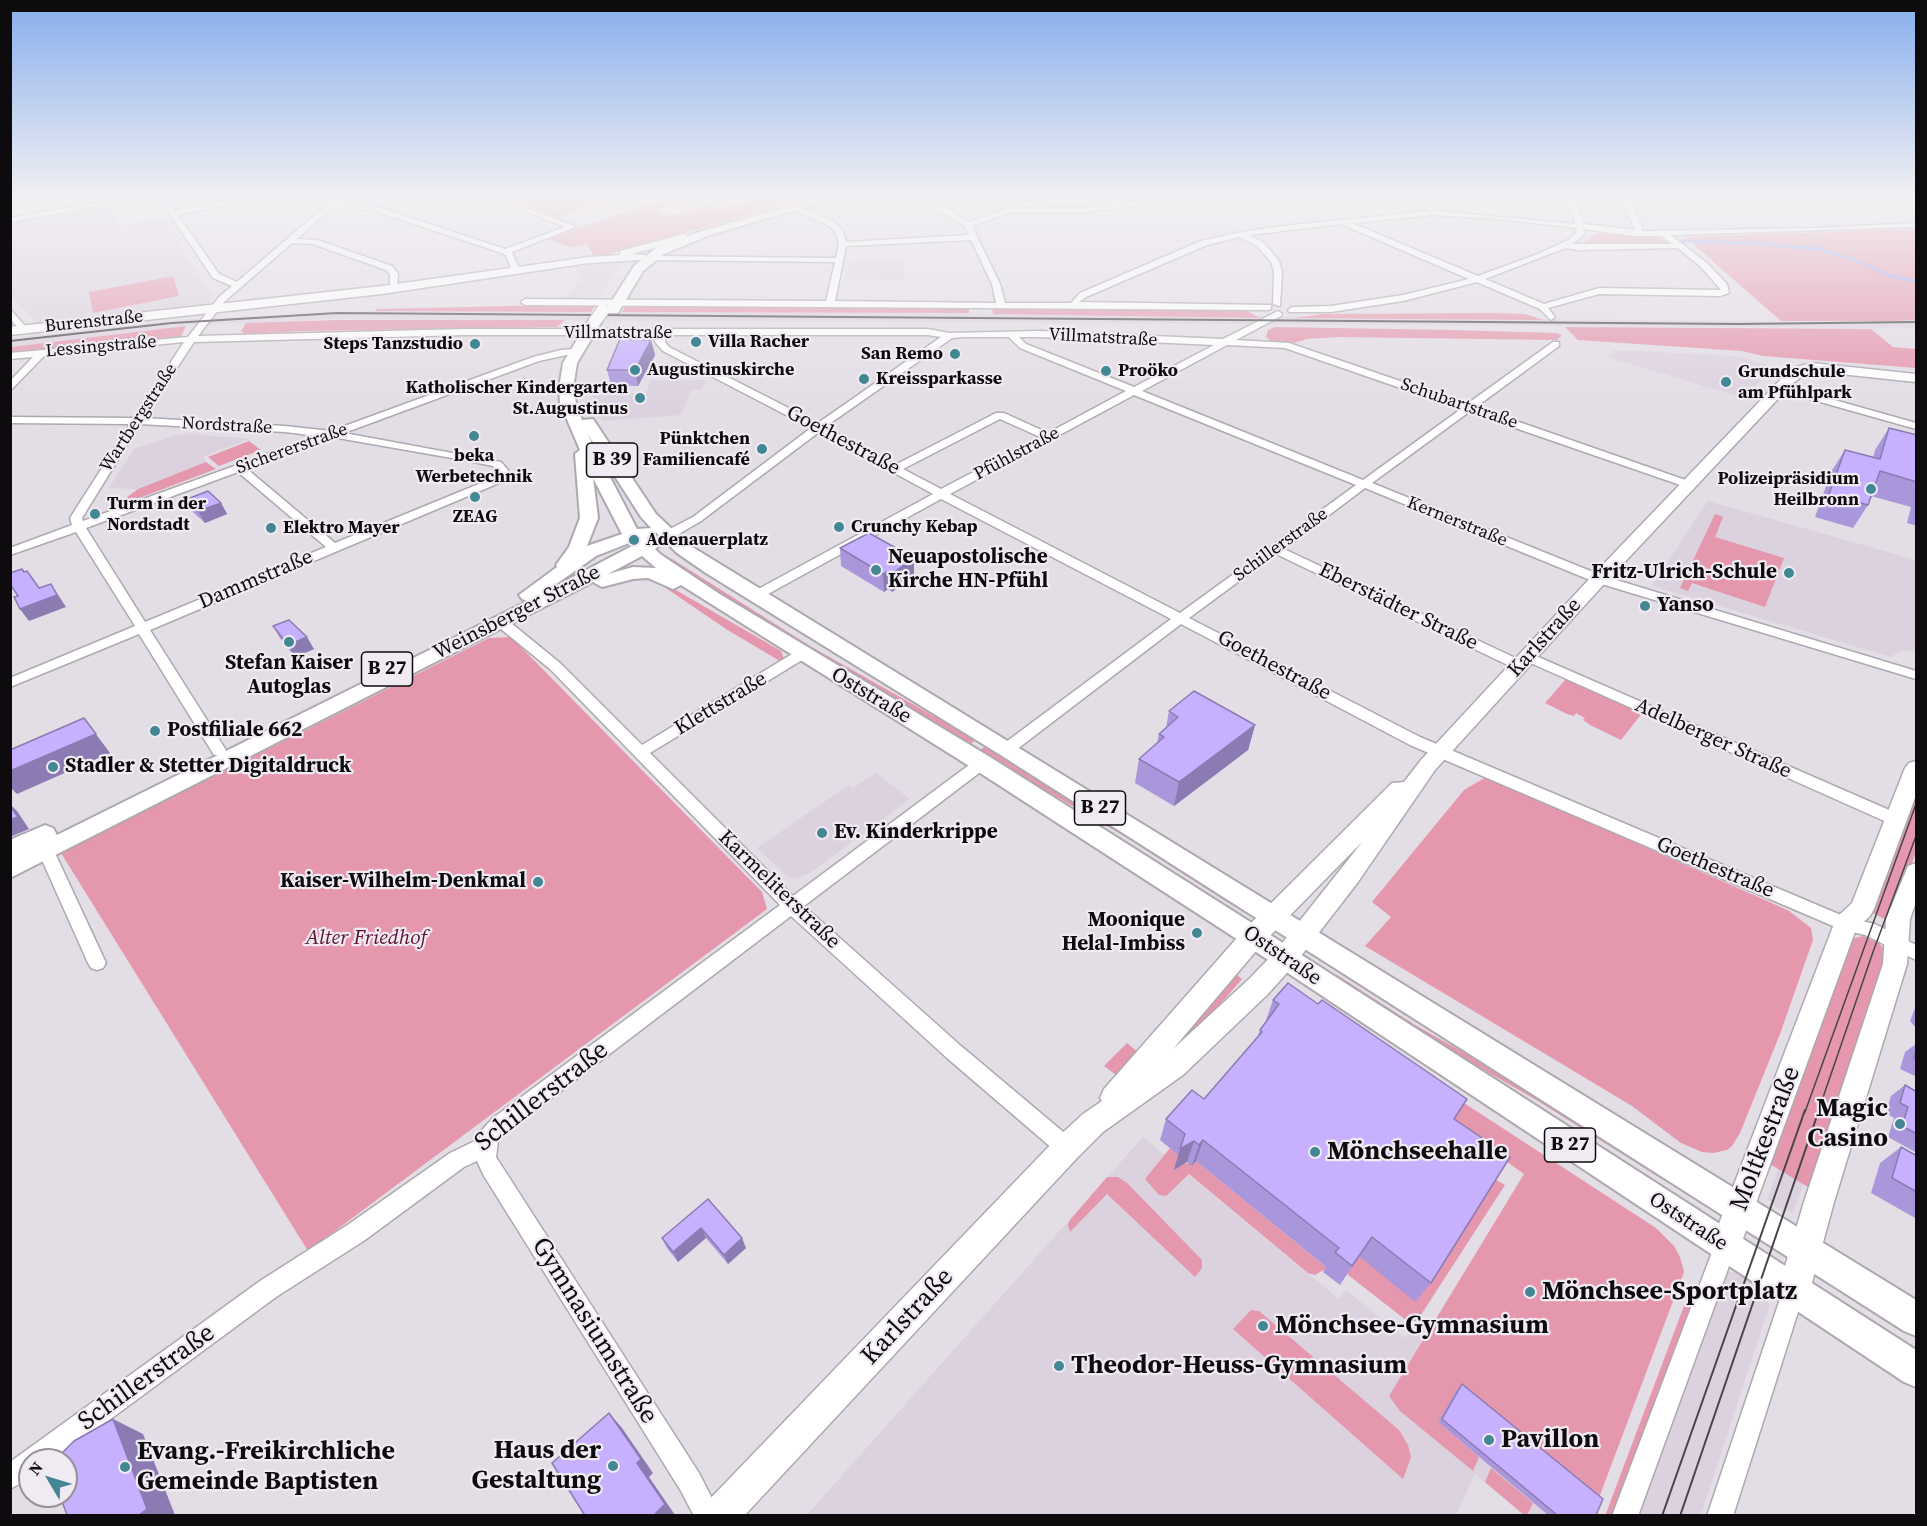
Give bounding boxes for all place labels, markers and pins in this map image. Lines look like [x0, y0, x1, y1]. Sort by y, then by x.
place label: Villa Racher [708, 331, 809, 353]
place label: Steps Tanzstudio [324, 333, 463, 355]
marker: Villa Racher [689, 335, 703, 349]
marker: Steps Tanzstudio [468, 337, 482, 351]
place label: San Remo [861, 343, 943, 365]
marker: San Remo [948, 347, 962, 361]
place label: Augustinuskirche [647, 359, 794, 381]
place label: Proöko [1118, 360, 1178, 382]
place label: Grundschule am Pfühlpark [1738, 361, 1852, 404]
marker: Augustinuskirche [628, 363, 642, 377]
marker: Proöko [1099, 364, 1113, 378]
place label: Kreissparkasse [876, 368, 1002, 390]
marker: Kreissparkasse [857, 372, 871, 386]
marker: Grundschule am Pfühlpark [1719, 375, 1733, 389]
place label: Katholischer Kindergarten St.Augustinus [405, 377, 628, 420]
marker: Katholischer Kindergarten St.Augustinus [633, 391, 647, 405]
place label: Pünktchen Familiencafé [643, 428, 750, 470]
marker: beka Werbetechnik [467, 429, 481, 443]
marker: Pünktchen Familiencafé [755, 442, 769, 456]
place label: beka Werbetechnik [415, 445, 533, 488]
place label: Polizeipräsidium Heilbronn [1717, 468, 1859, 510]
marker: Polizeipräsidium Heilbronn [1864, 482, 1878, 496]
marker: ZEAG [468, 490, 482, 504]
place label: Turm in der Nordstadt [107, 493, 206, 536]
place label: ZEAG [453, 506, 497, 528]
marker: Turm in der Nordstadt [88, 507, 102, 521]
place label: Crunchy Kebap [851, 516, 978, 538]
place label: Elektro Mayer [283, 517, 400, 539]
marker: Crunchy Kebap [832, 520, 846, 534]
marker: Elektro Mayer [264, 521, 278, 535]
place label: Adenauerplatz [646, 529, 768, 551]
marker: Adenauerplatz [627, 533, 641, 547]
place label: Neuapostolische Kirche HN-Pfühl [888, 545, 1048, 595]
place label: Fritz-Ulrich-Schule [1591, 560, 1777, 586]
marker: Neuapostolische Kirche HN-Pfühl [869, 563, 883, 577]
marker: Fritz-Ulrich-Schule [1782, 566, 1796, 580]
place label: Yanso [1657, 593, 1714, 619]
marker: Yanso [1638, 599, 1652, 613]
marker: Stefan Kaiser Autoglas [282, 635, 296, 649]
place label: Stefan Kaiser Autoglas [225, 651, 353, 701]
place label: Postfiliale 662 [167, 718, 302, 744]
marker: Postfiliale 662 [148, 724, 162, 738]
place label: Stadler & Stetter Digitaldruck [65, 754, 351, 780]
marker: Stadler & Stetter Digitaldruck [46, 760, 60, 774]
place label: Ev. Kinderkrippe [834, 820, 998, 846]
marker: Ev. Kinderkrippe [815, 826, 829, 840]
place label: Kaiser-Wilhelm-Denkmal [280, 869, 526, 895]
marker: Kaiser-Wilhelm-Denkmal [531, 875, 545, 889]
place label: Moonique Helal-Imbiss [1062, 908, 1185, 958]
marker: Moonique Helal-Imbiss [1190, 926, 1204, 940]
place label: Magic Casino [1807, 1093, 1888, 1154]
marker: Magic Casino [1893, 1117, 1907, 1131]
place label: Mönchseehalle [1327, 1136, 1508, 1168]
marker: Mönchseehalle [1308, 1145, 1322, 1159]
place label: Mönchsee-Sportplatz [1542, 1276, 1797, 1308]
marker: Mönchsee-Sportplatz [1523, 1285, 1537, 1299]
place label: Mönchsee-Gymnasium [1275, 1310, 1549, 1342]
marker: Mönchsee-Gymnasium [1256, 1319, 1270, 1333]
place label: Theodor-Heuss-Gymnasium [1071, 1350, 1407, 1382]
marker: Theodor-Heuss-Gymnasium [1052, 1359, 1066, 1373]
place label: Pavillon [1501, 1424, 1599, 1456]
marker: Pavillon [1482, 1433, 1496, 1447]
place label: Haus der Gestaltung [472, 1435, 601, 1496]
place label: Evang.-Freikirchliche Gemeinde Baptisten [137, 1436, 395, 1498]
marker: Haus der Gestaltung [606, 1459, 620, 1473]
marker: Evang.-Freikirchliche Gemeinde Baptisten [118, 1460, 132, 1474]

